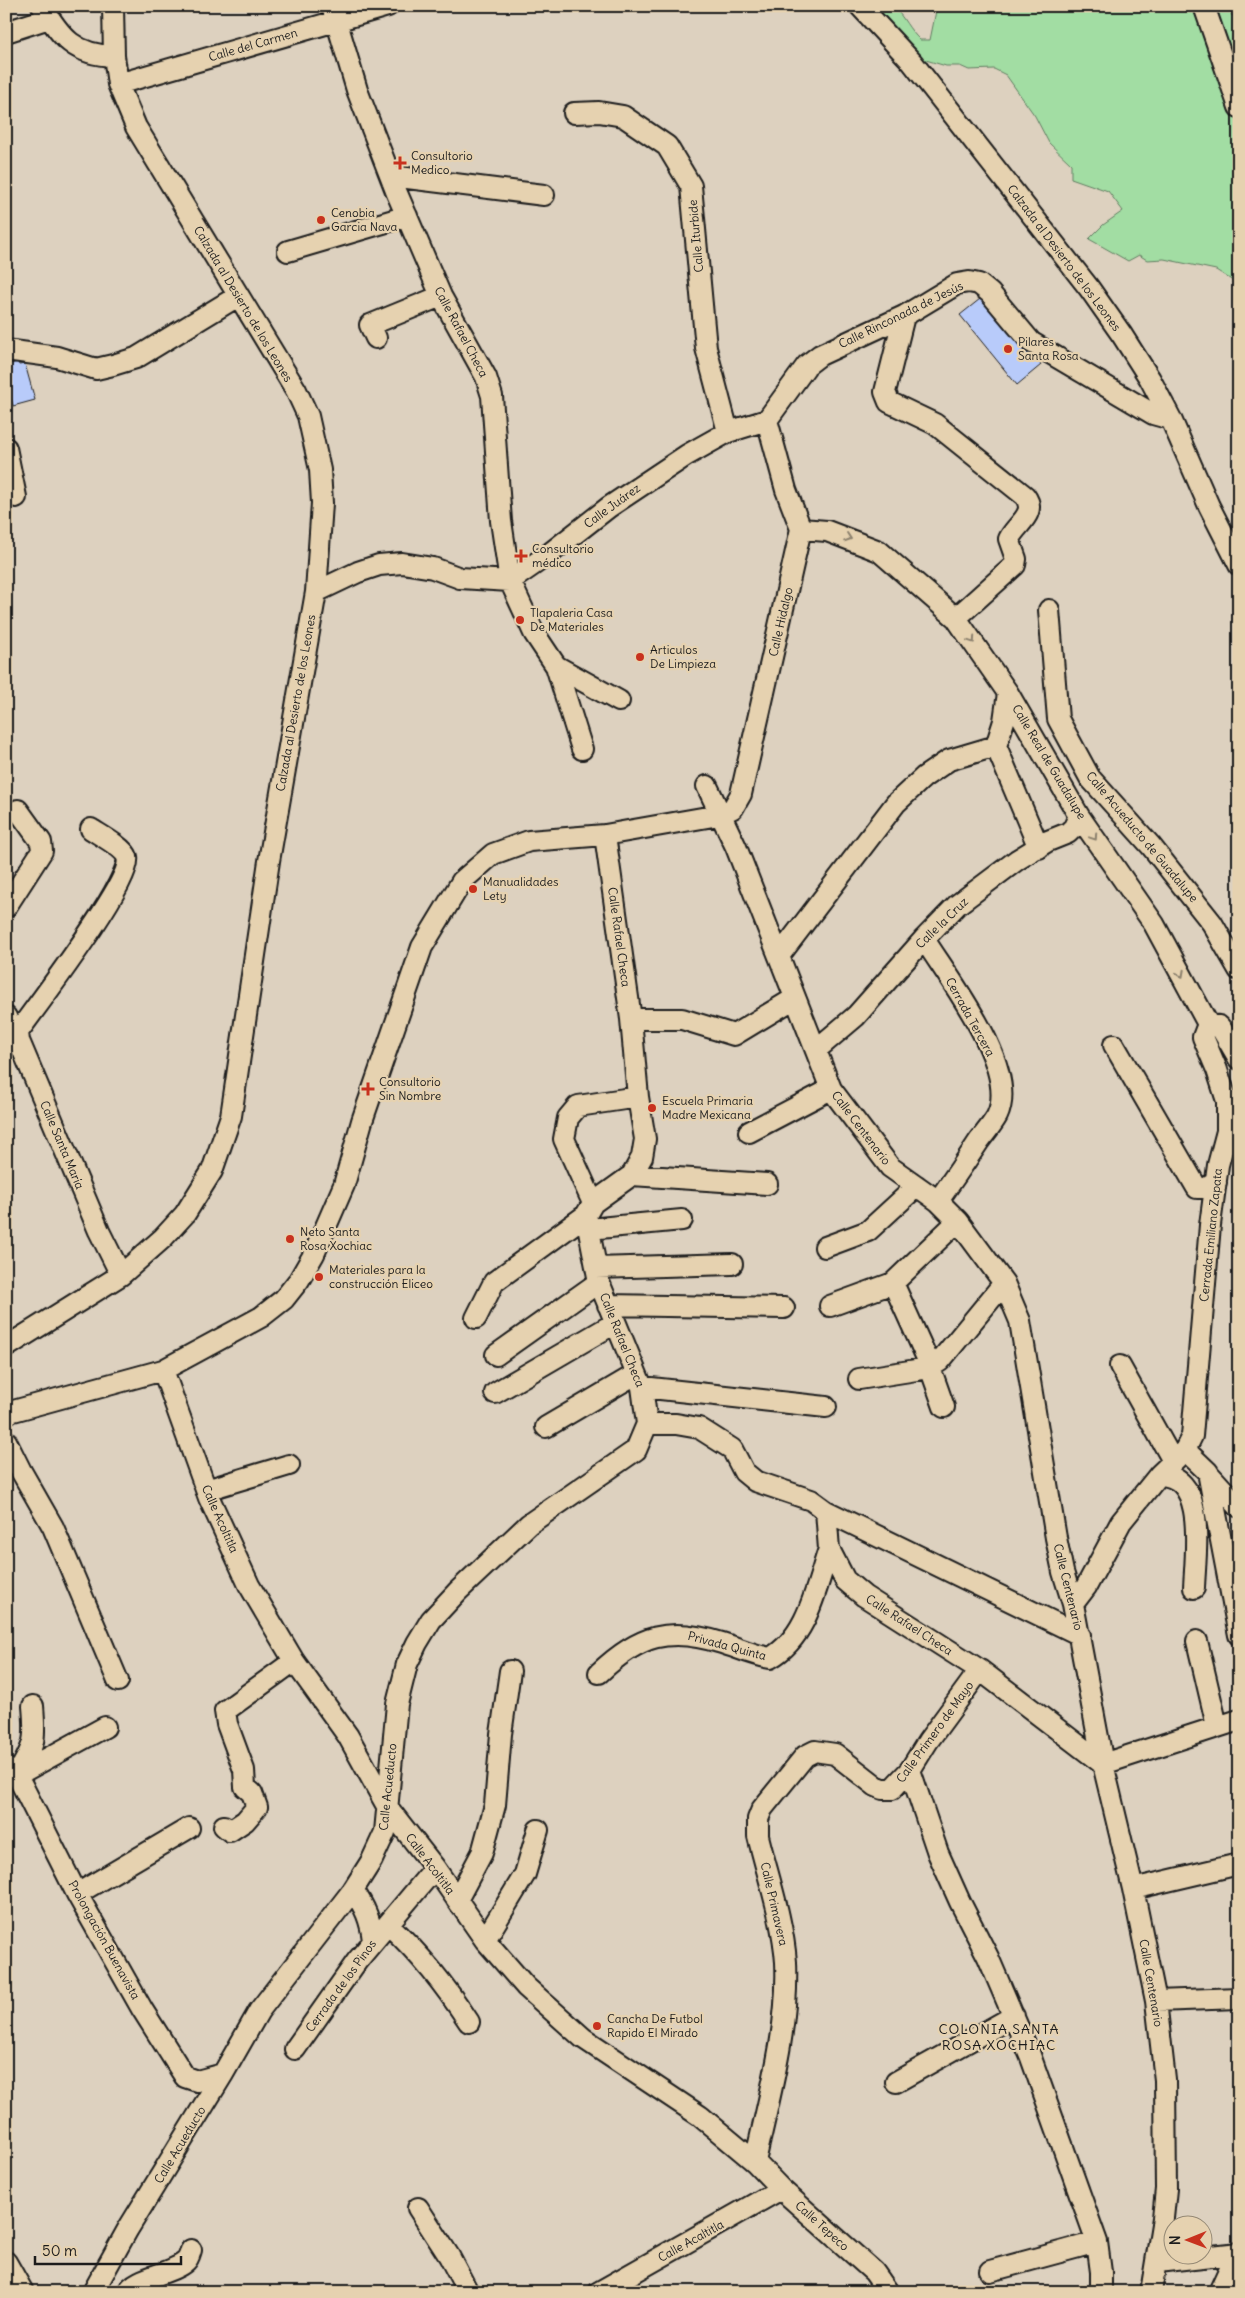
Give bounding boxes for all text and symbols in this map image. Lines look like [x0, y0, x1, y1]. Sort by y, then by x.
street label: Calle del Carmen [207, 25, 299, 64]
place label: Consultorio Medico [411, 148, 473, 177]
marker: Consultorio Medico [393, 156, 407, 170]
street label: Calzada al Desierto de los Leones [1004, 182, 1124, 334]
street label: Calle Iturbide [685, 199, 706, 273]
place label: Cenobia Garcia Nava [331, 205, 398, 234]
marker: Cenobia Garcia Nava [315, 214, 327, 226]
street label: Calzada al Desierto de los Leones [191, 223, 296, 384]
street label: Calle Rinconada de Jesús [836, 278, 966, 351]
street label: Calle Rafael Checa [431, 284, 492, 380]
place label: Pilares Santa Rosa [1018, 334, 1079, 363]
marker: Pilares Santa Rosa [1002, 343, 1014, 355]
street label: Calle Juárez [581, 480, 643, 531]
one-way arrow [843, 532, 852, 542]
place label: Consultorio médico [532, 541, 594, 570]
marker: Consultorio médico [514, 549, 528, 563]
street label: Calle Hidalgo [765, 586, 796, 658]
place label: Tlapaleria Casa De Materiales [530, 605, 613, 634]
street label: Calzada al Desierto de los Leones [273, 613, 318, 793]
marker: Tlapaleria Casa De Materiales [514, 614, 526, 626]
one-way arrow [966, 634, 975, 644]
place label: Articulos De Limpieza [650, 642, 716, 671]
marker: Articulos De Limpieza [634, 651, 646, 663]
street label: Calle Real de Guadalupe [1009, 702, 1090, 822]
street label: Calle Acueducto de Guadalupe [1083, 768, 1201, 905]
one-way arrow [1088, 831, 1097, 841]
place label: Manualidades Lety [483, 874, 558, 903]
marker: Manualidades Lety [467, 883, 479, 895]
street label: Calle Rafael Checa [605, 886, 634, 988]
street label: Calle la Cruz [912, 894, 971, 951]
one-way arrow [1175, 969, 1185, 978]
street label: Cerrada Tercera [943, 975, 998, 1059]
place label: Consultorio Sin Nombre [379, 1074, 441, 1103]
marker: Consultorio Sin Nombre [361, 1082, 375, 1096]
street label: Calle Centenario [829, 1088, 894, 1168]
place label: Escuela Primaria Madre Mexicana [662, 1093, 753, 1122]
street label: Calle Santa María [37, 1098, 88, 1191]
marker: Escuela Primaria Madre Mexicana [646, 1102, 658, 1114]
street label: Cerrada Emiliano Zapata [1196, 1167, 1225, 1303]
place label: Neto Santa Rosa Xochiac [300, 1224, 372, 1253]
marker: Neto Santa Rosa Xochiac [284, 1233, 296, 1245]
place label: Materiales para la construcción Eliceo [329, 1262, 433, 1291]
marker: Materiales para la construcción Eliceo [313, 1271, 325, 1283]
street label: Calle Rafael Checa [597, 1290, 648, 1389]
street label: Calle Acoltitla [199, 1482, 242, 1555]
street label: Calle Centenario [1050, 1542, 1087, 1632]
street label: Calle Rafael Checa [863, 1591, 956, 1658]
street label: Privada Quinta [686, 1628, 768, 1663]
street label: Calle Primero de Mayo [893, 1678, 977, 1785]
street label: Calle Acueducto [375, 1742, 400, 1831]
street label: Calle Acoltitla [402, 1830, 458, 1897]
street label: Calle Primavera [758, 1861, 791, 1947]
street label: Prolongación Buenavista [65, 1878, 144, 2002]
street label: Cerrada de los Pinos [302, 1937, 379, 2035]
street label: Calle Centenario [1136, 1938, 1167, 2028]
place label: Cancha De Futbol Rapido El Mirado [607, 2011, 703, 2040]
marker: Cancha De Futbol Rapido El Mirado [591, 2020, 603, 2032]
district label: COLONIA SANTA ROSA XOCHIAC [939, 2020, 1059, 2054]
street label: Calle Acueducto [151, 2103, 209, 2186]
street label: Calle Tepeco [792, 2198, 853, 2254]
street label: Calle Acaltitla [655, 2216, 726, 2265]
north arrow [1162, 2216, 1212, 2266]
scale bar [35, 2233, 181, 2265]
text: N [1166, 2235, 1184, 2245]
text: 50 m [42, 2241, 77, 2260]

